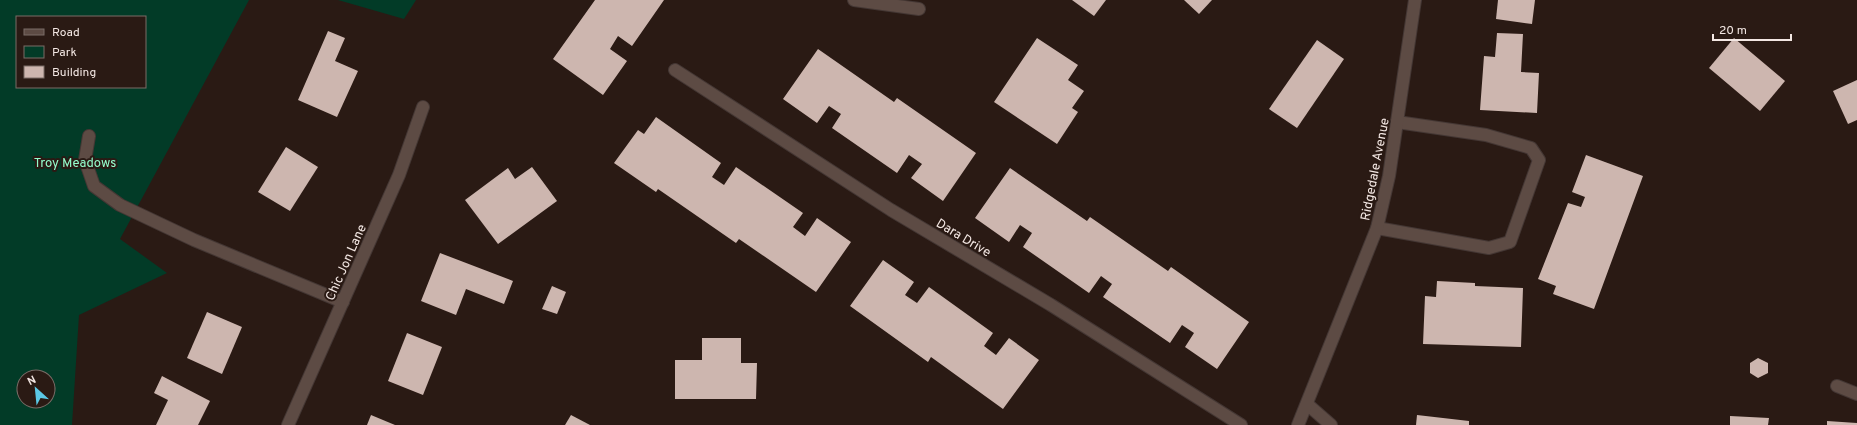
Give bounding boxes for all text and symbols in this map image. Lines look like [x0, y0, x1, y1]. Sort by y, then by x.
legend [16, 16, 146, 88]
scale bar [1713, 16, 1791, 42]
text: 20 m [1719, 23, 1747, 39]
text: Road [52, 25, 80, 41]
text: Park [52, 45, 77, 61]
text: Building [52, 65, 96, 81]
street label: Ridgedale Avenue [1358, 117, 1394, 222]
park label: Troy Meadows [34, 156, 116, 172]
street label: Dara Drive [933, 216, 993, 261]
street label: Chic Jon Lane [323, 222, 371, 304]
north arrow [16, 369, 56, 409]
text: N [25, 373, 39, 389]

